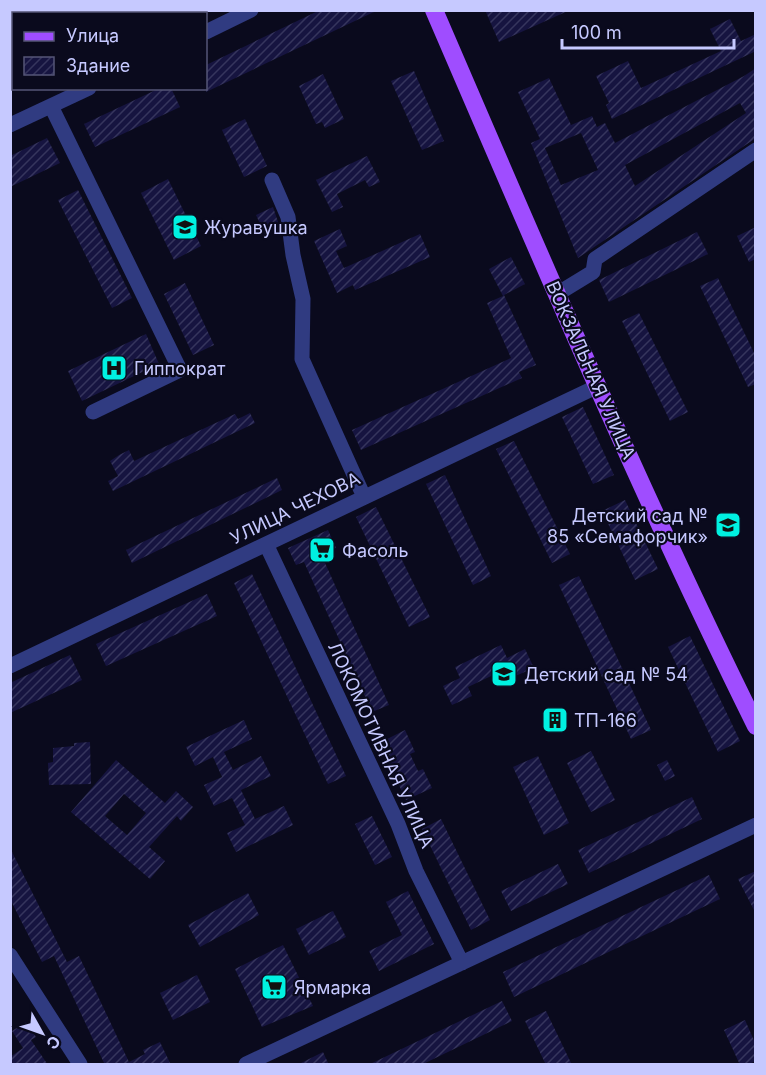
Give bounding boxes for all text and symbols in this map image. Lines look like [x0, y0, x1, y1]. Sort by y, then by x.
legend [12, 12, 207, 90]
scale bar [562, 12, 734, 50]
text: 100 m [571, 22, 622, 43]
text: Улица [66, 25, 119, 46]
text: Здание [66, 55, 130, 76]
school or university icon: Журавушка [170, 212, 200, 242]
place label: Журавушка [204, 217, 308, 238]
street label: ВОКЗАЛЬНАЯ УЛИЦА [542, 278, 640, 462]
hospital icon: Гиппократ [99, 353, 129, 383]
place label: Гиппократ [134, 358, 226, 379]
street label: УЛИЦА ЧЕХОВА [227, 467, 363, 549]
place label: Детский сад № 85 «Семафорчик» [547, 505, 708, 547]
school or university icon: Детский сад № 85 «Семафорчик» [713, 510, 743, 540]
supermarket icon: Фасоль [307, 535, 337, 565]
place label: Фасоль [342, 540, 409, 561]
street label: ЛОКОМОТИВНАЯ УЛИЦА [324, 639, 438, 851]
school or university icon: Детский сад № 54 [489, 659, 519, 689]
place label: Детский сад № 54 [524, 664, 688, 685]
building icon: ТП-166 [540, 705, 570, 735]
place label: ТП-166 [574, 710, 637, 731]
supermarket icon: Ярмарка [259, 972, 289, 1002]
place label: Ярмарка [294, 977, 371, 998]
north arrow [12, 1003, 72, 1063]
text: С [42, 1032, 65, 1054]

